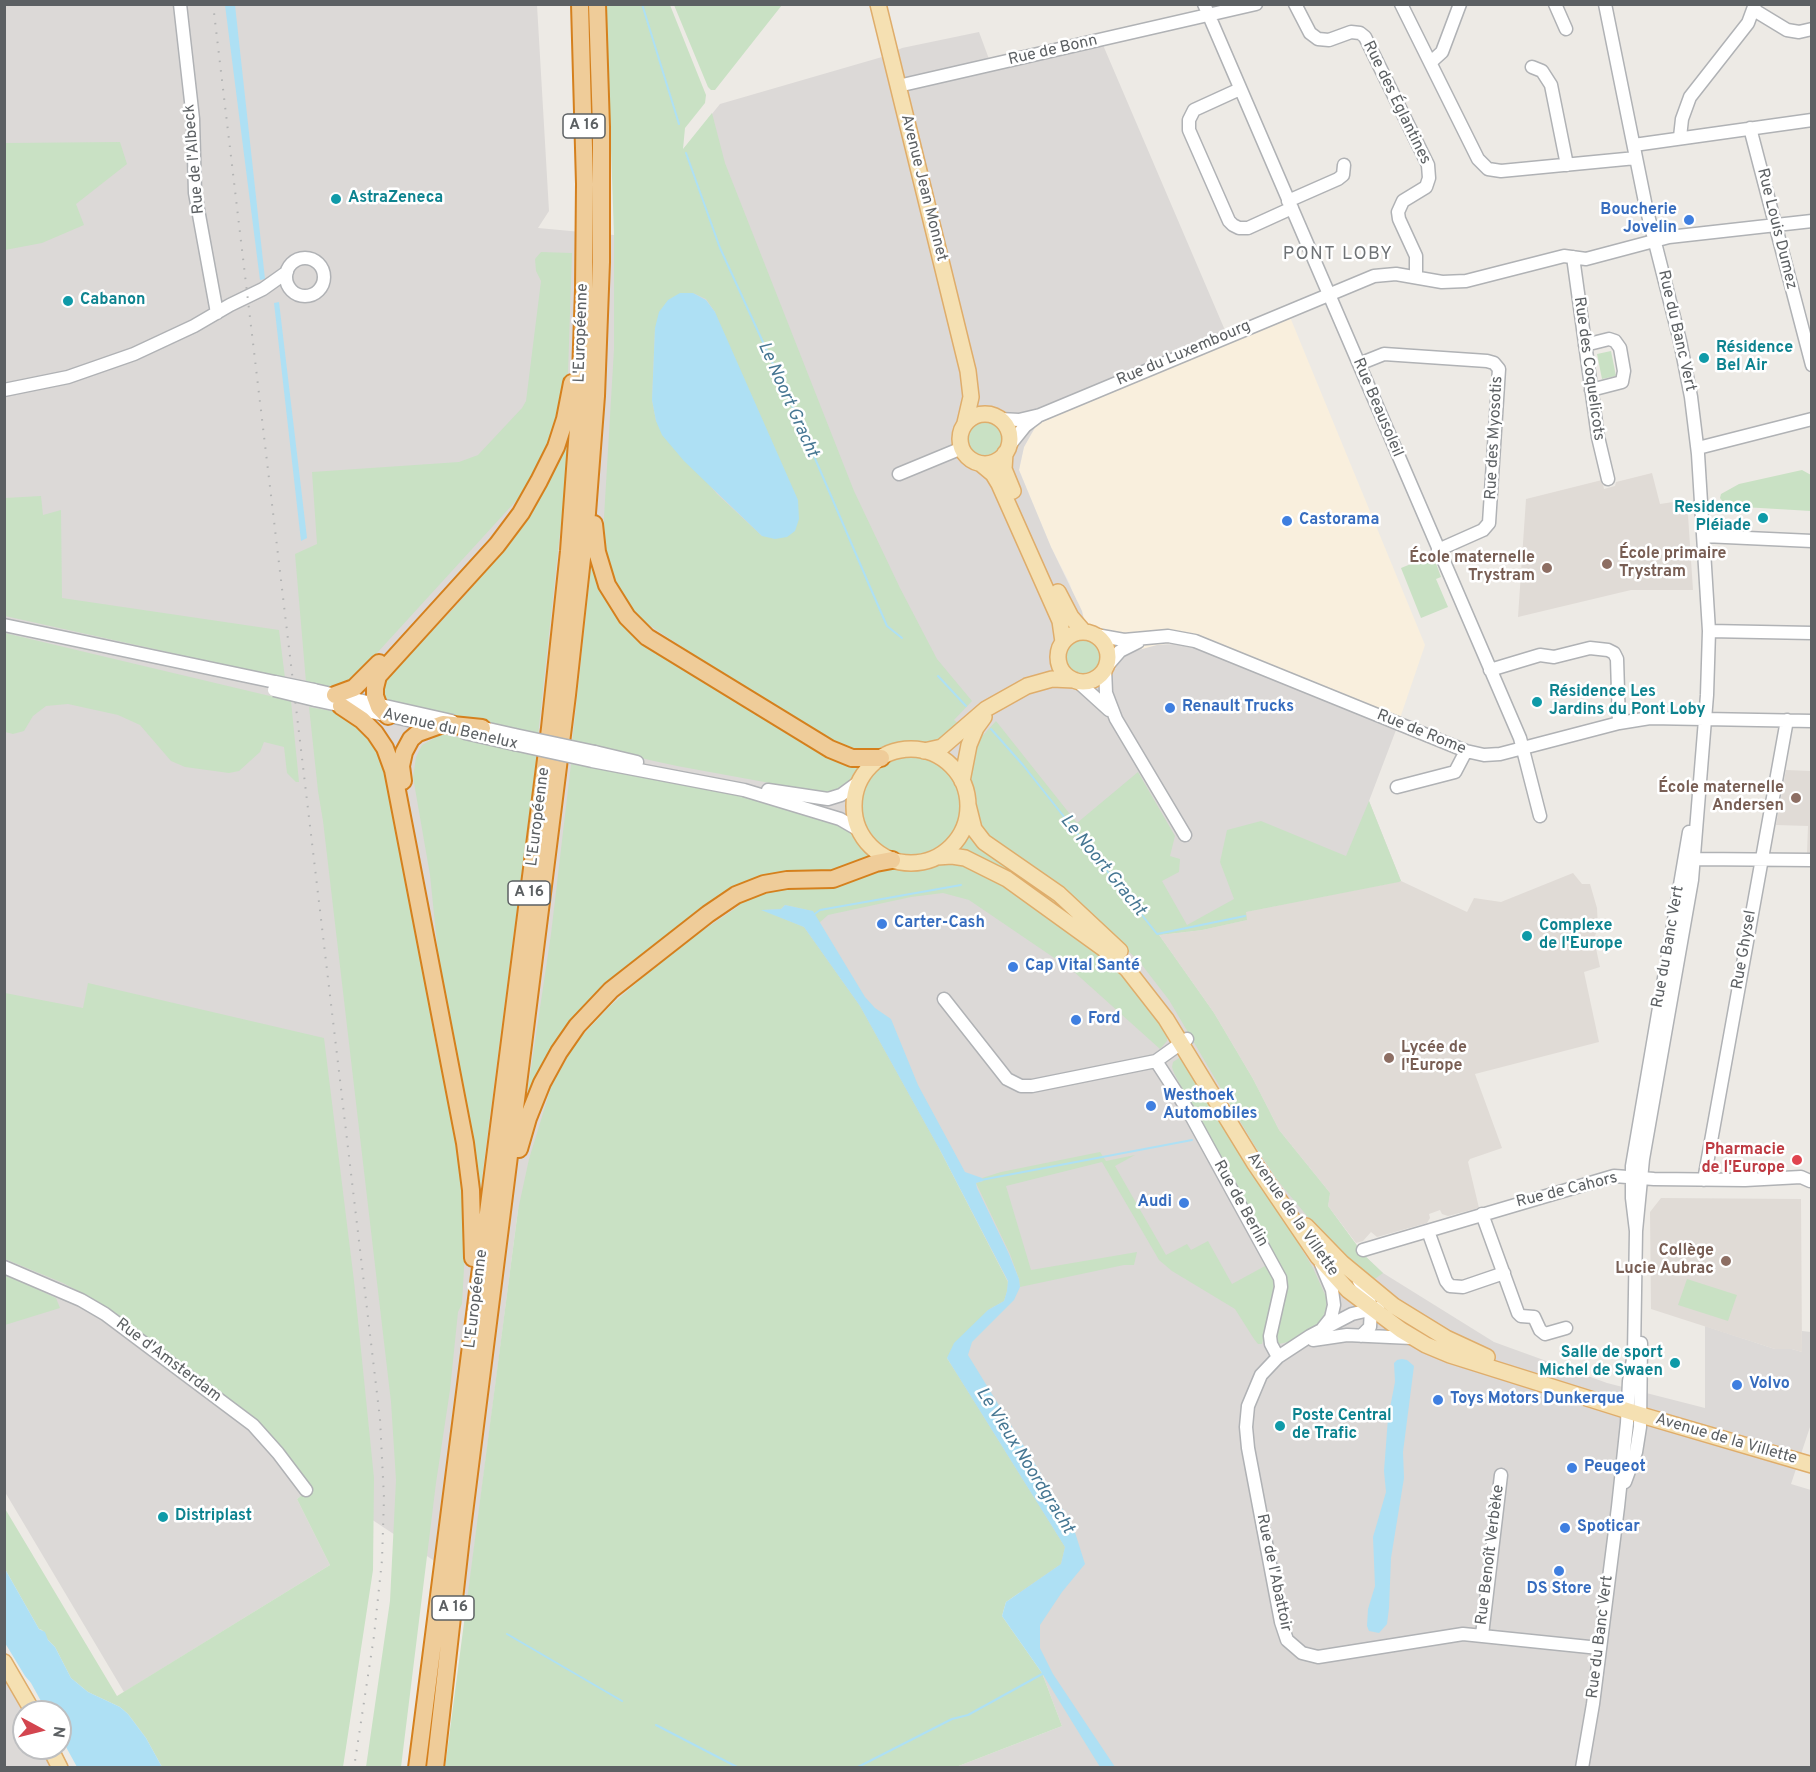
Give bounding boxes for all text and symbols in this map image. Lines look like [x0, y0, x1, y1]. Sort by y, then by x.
street label: Rue de Bonn [1007, 31, 1099, 71]
street label: Rue des Églantines [1358, 38, 1434, 168]
street label: Rue de l'Albeck [181, 103, 209, 215]
street label: Avenue Jean Monnet [895, 113, 951, 263]
road number: A 16 [563, 114, 605, 138]
street label: Rue Louis Dumez [1752, 166, 1800, 292]
place label: AstraZeneca [348, 189, 443, 209]
marker: AstraZeneca [329, 192, 343, 206]
place label: Boucherie Jovelin [1600, 201, 1677, 239]
marker: Boucherie Jovelin [1682, 213, 1696, 227]
district label: PONT LOBY [1283, 244, 1393, 266]
street label: Rue du Banc Vert [1653, 268, 1699, 394]
street label: L'Européenne [571, 283, 593, 383]
place label: Cabanon [80, 291, 145, 311]
marker: Cabanon [61, 294, 75, 308]
street label: Rue des Coquelicots [1568, 296, 1608, 442]
street label: Rue du Luxembourg [1114, 317, 1254, 391]
water label: Le Noort Gracht [752, 339, 822, 461]
place label: Résidence Bel Air [1716, 339, 1793, 377]
marker: Résidence Bel Air [1697, 351, 1711, 365]
street label: Rue Beausoleil [1348, 356, 1406, 460]
street label: Rue des Myosotis [1482, 376, 1508, 500]
place label: Residence Pléiade [1674, 499, 1751, 537]
place label: Castorama [1299, 511, 1379, 531]
marker: Residence Pléiade [1756, 511, 1770, 525]
marker: Castorama [1280, 514, 1294, 528]
place label: École primaire Trystram [1619, 545, 1727, 583]
place label: École maternelle Trystram [1409, 549, 1535, 587]
marker: École primaire Trystram [1600, 557, 1614, 571]
marker: École maternelle Trystram [1540, 561, 1554, 575]
place label: Résidence Les Jardins du Pont Loby [1549, 683, 1706, 721]
marker: Résidence Les Jardins du Pont Loby [1530, 695, 1544, 709]
place label: Renault Trucks [1182, 698, 1294, 718]
marker: Renault Trucks [1163, 701, 1177, 715]
street label: Avenue du Benelux [381, 705, 519, 755]
street label: Rue de Rome [1374, 706, 1468, 760]
street label: L'Européenne [523, 766, 555, 868]
place label: École maternelle Andersen [1658, 779, 1784, 817]
marker: École maternelle Andersen [1789, 791, 1803, 805]
water label: Le Noort Gracht [1055, 811, 1149, 921]
road number: A 16 [508, 881, 550, 905]
street label: Rue du Banc Vert [1649, 884, 1689, 1010]
street label: Rue Ghysel [1729, 909, 1761, 991]
place label: Carter-Cash [894, 914, 985, 934]
marker: Carter-Cash [875, 917, 889, 931]
place label: Complexe de l'Europe [1539, 917, 1623, 955]
marker: Complexe de l'Europe [1520, 929, 1534, 943]
place label: Cap Vital Santé [1025, 957, 1140, 977]
marker: Cap Vital Santé [1006, 960, 1020, 974]
place label: Ford [1088, 1010, 1120, 1030]
marker: Ford [1069, 1013, 1083, 1027]
place label: Lycée de l'Europe [1401, 1039, 1467, 1077]
marker: Lycée de l'Europe [1382, 1051, 1396, 1065]
place label: Westhoek Automobiles [1163, 1087, 1257, 1125]
marker: Westhoek Automobiles [1144, 1099, 1158, 1113]
place label: Pharmacie de l'Europe [1701, 1141, 1785, 1179]
street label: Avenue de la Villette [1242, 1149, 1342, 1281]
marker: Pharmacie de l'Europe [1790, 1153, 1804, 1167]
street label: Rue de Berlin [1208, 1157, 1272, 1251]
street label: Rue de Cahors [1514, 1169, 1620, 1213]
place label: Audi [1137, 1193, 1172, 1213]
marker: Audi [1177, 1196, 1191, 1210]
place label: Collège Lucie Aubrac [1615, 1242, 1714, 1280]
street label: L'Européenne [461, 1248, 493, 1350]
marker: Collège Lucie Aubrac [1719, 1254, 1733, 1268]
street label: Rue d'Amsterdam [111, 1315, 225, 1407]
place label: Salle de sport Michel de Swaen [1539, 1344, 1663, 1382]
marker: Salle de sport Michel de Swaen [1668, 1356, 1682, 1370]
place label: Volvo [1749, 1375, 1790, 1395]
marker: Volvo [1730, 1378, 1744, 1392]
water label: Le Vieux Noordgracht [970, 1384, 1078, 1538]
place label: Toys Motors Dunkerque [1450, 1390, 1625, 1410]
marker: Toys Motors Dunkerque [1431, 1393, 1445, 1407]
place label: Poste Central de Trafic [1292, 1407, 1392, 1445]
street label: Avenue de la Villette [1653, 1411, 1799, 1469]
marker: Poste Central de Trafic [1273, 1419, 1287, 1433]
place label: Peugeot [1584, 1458, 1646, 1478]
marker: Peugeot [1565, 1461, 1579, 1475]
street label: Rue Benoît Verbèke [1473, 1484, 1509, 1626]
place label: Distriplast [175, 1507, 252, 1527]
marker: Distriplast [156, 1510, 170, 1524]
street label: Rue de l'Abattoir [1251, 1512, 1295, 1634]
place label: Spoticar [1577, 1518, 1640, 1538]
marker: Spoticar [1558, 1521, 1572, 1535]
marker: DS Store [1552, 1564, 1566, 1578]
street label: Rue du Banc Vert [1584, 1574, 1618, 1700]
place label: DS Store [1526, 1580, 1592, 1600]
road number: A 16 [432, 1596, 474, 1620]
north arrow [12, 1700, 72, 1760]
text: N [47, 1725, 69, 1739]

